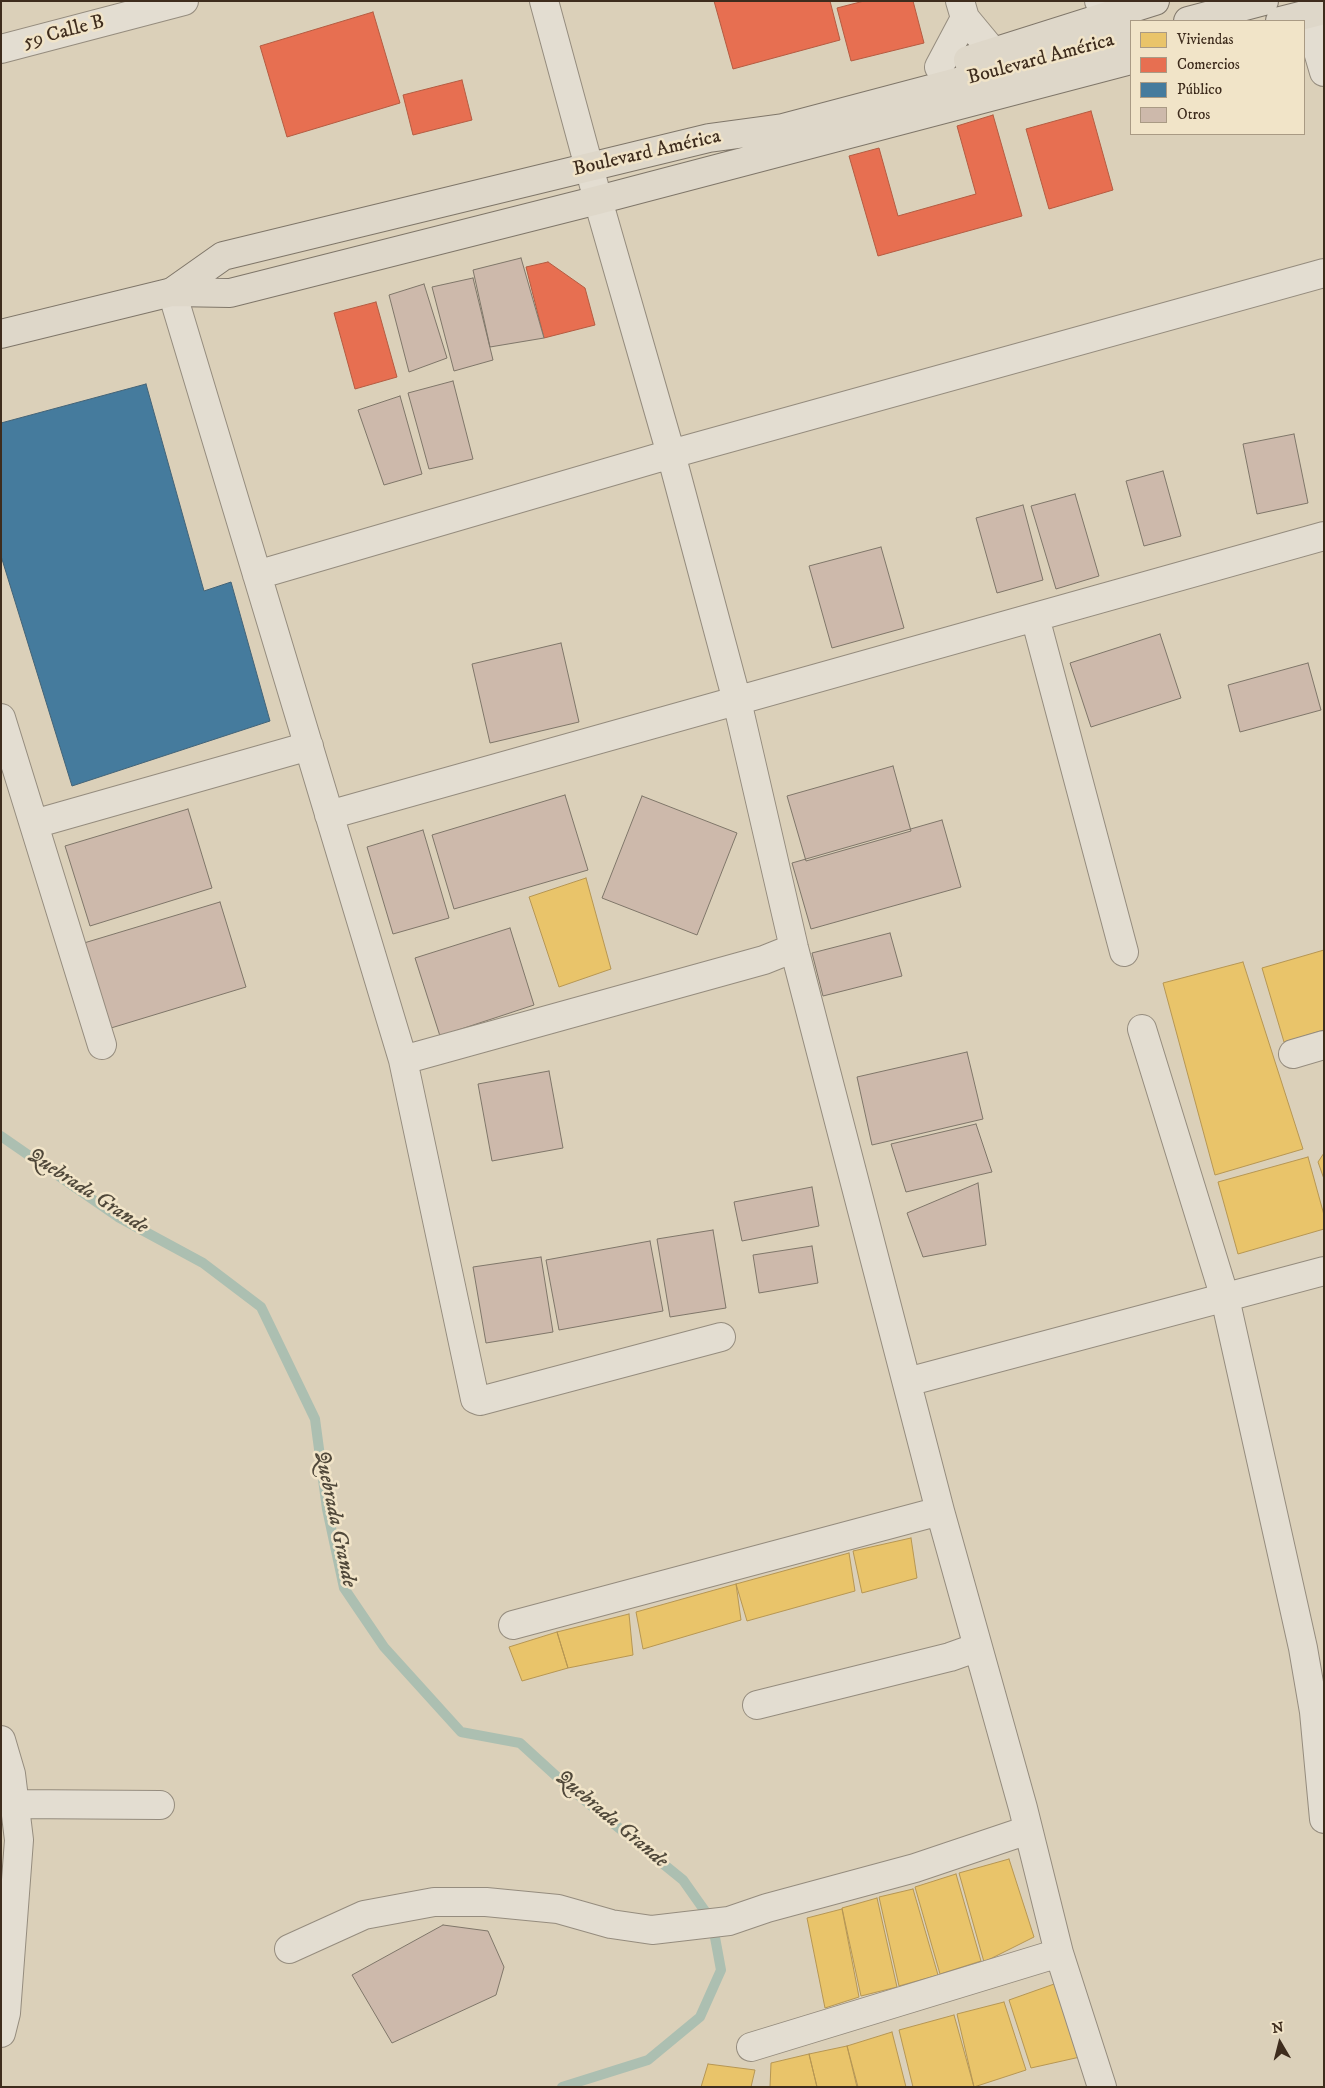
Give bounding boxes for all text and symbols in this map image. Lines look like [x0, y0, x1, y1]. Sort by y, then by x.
street label: 59 Calle B [21, 11, 107, 55]
legend [1130, 20, 1305, 135]
street label: Boulevard América [965, 29, 1117, 91]
text: Viviendas [1177, 30, 1234, 49]
text: Comercios [1177, 55, 1240, 74]
text: Público [1177, 80, 1222, 99]
text: Otros [1177, 105, 1210, 124]
street label: Boulevard América [571, 125, 723, 183]
water label: Quebrada Grande [22, 1143, 152, 1241]
water label: Quebrada Grande [307, 1448, 361, 1590]
water label: Quebrada Grande [550, 1766, 672, 1874]
north arrow [1255, 2018, 1305, 2068]
text: N [1271, 2018, 1285, 2038]

